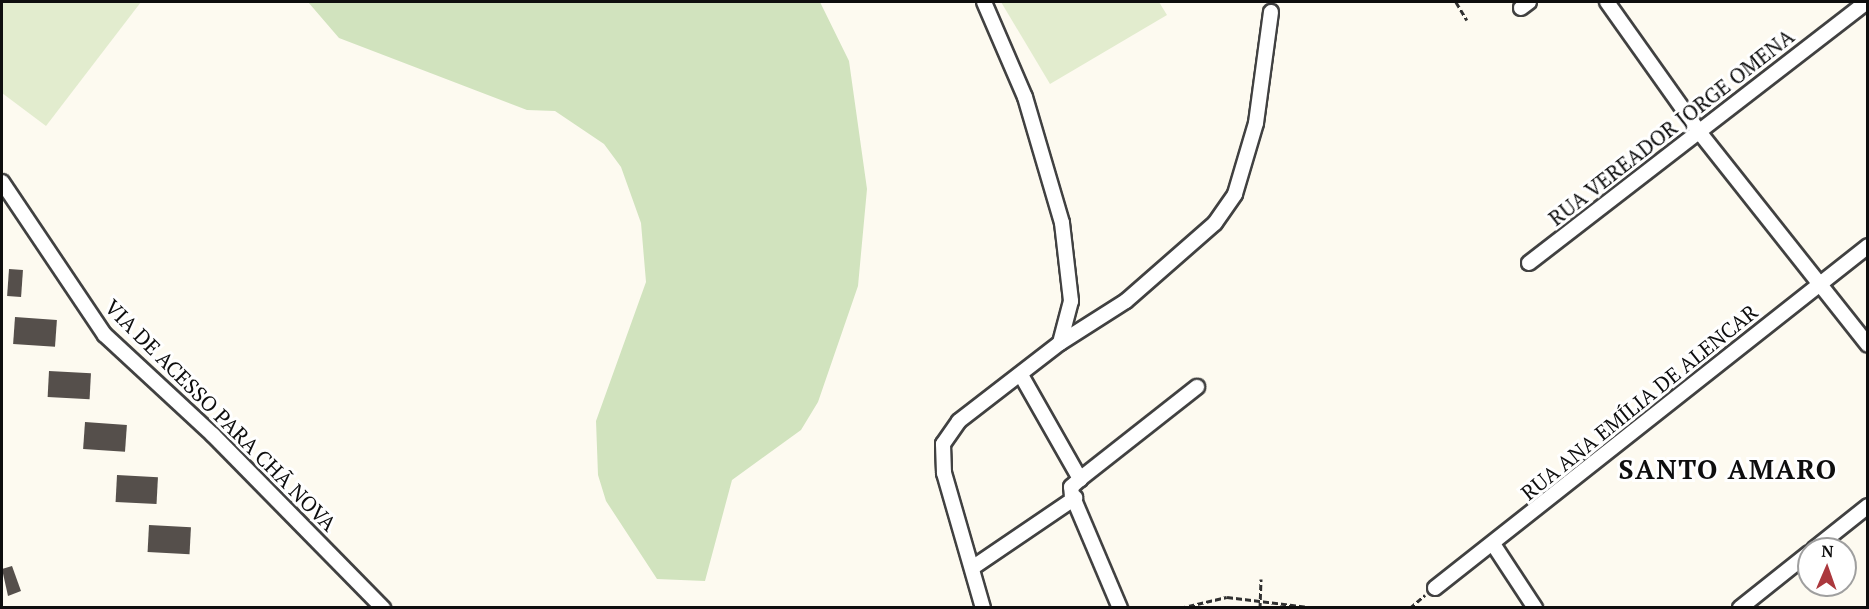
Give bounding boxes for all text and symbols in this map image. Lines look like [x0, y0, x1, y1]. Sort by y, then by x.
street label: RUA VEREADOR JORGE OMENA [1543, 23, 1799, 231]
street label: VIA DE ACESSO PARA CHÃ NOVA [99, 293, 343, 537]
street label: RUA ANA EMÍLIA DE ALENCAR [1515, 298, 1763, 506]
district label: SANTO AMARO [1618, 454, 1838, 486]
north arrow [1797, 537, 1857, 597]
text: N [1821, 540, 1834, 562]

